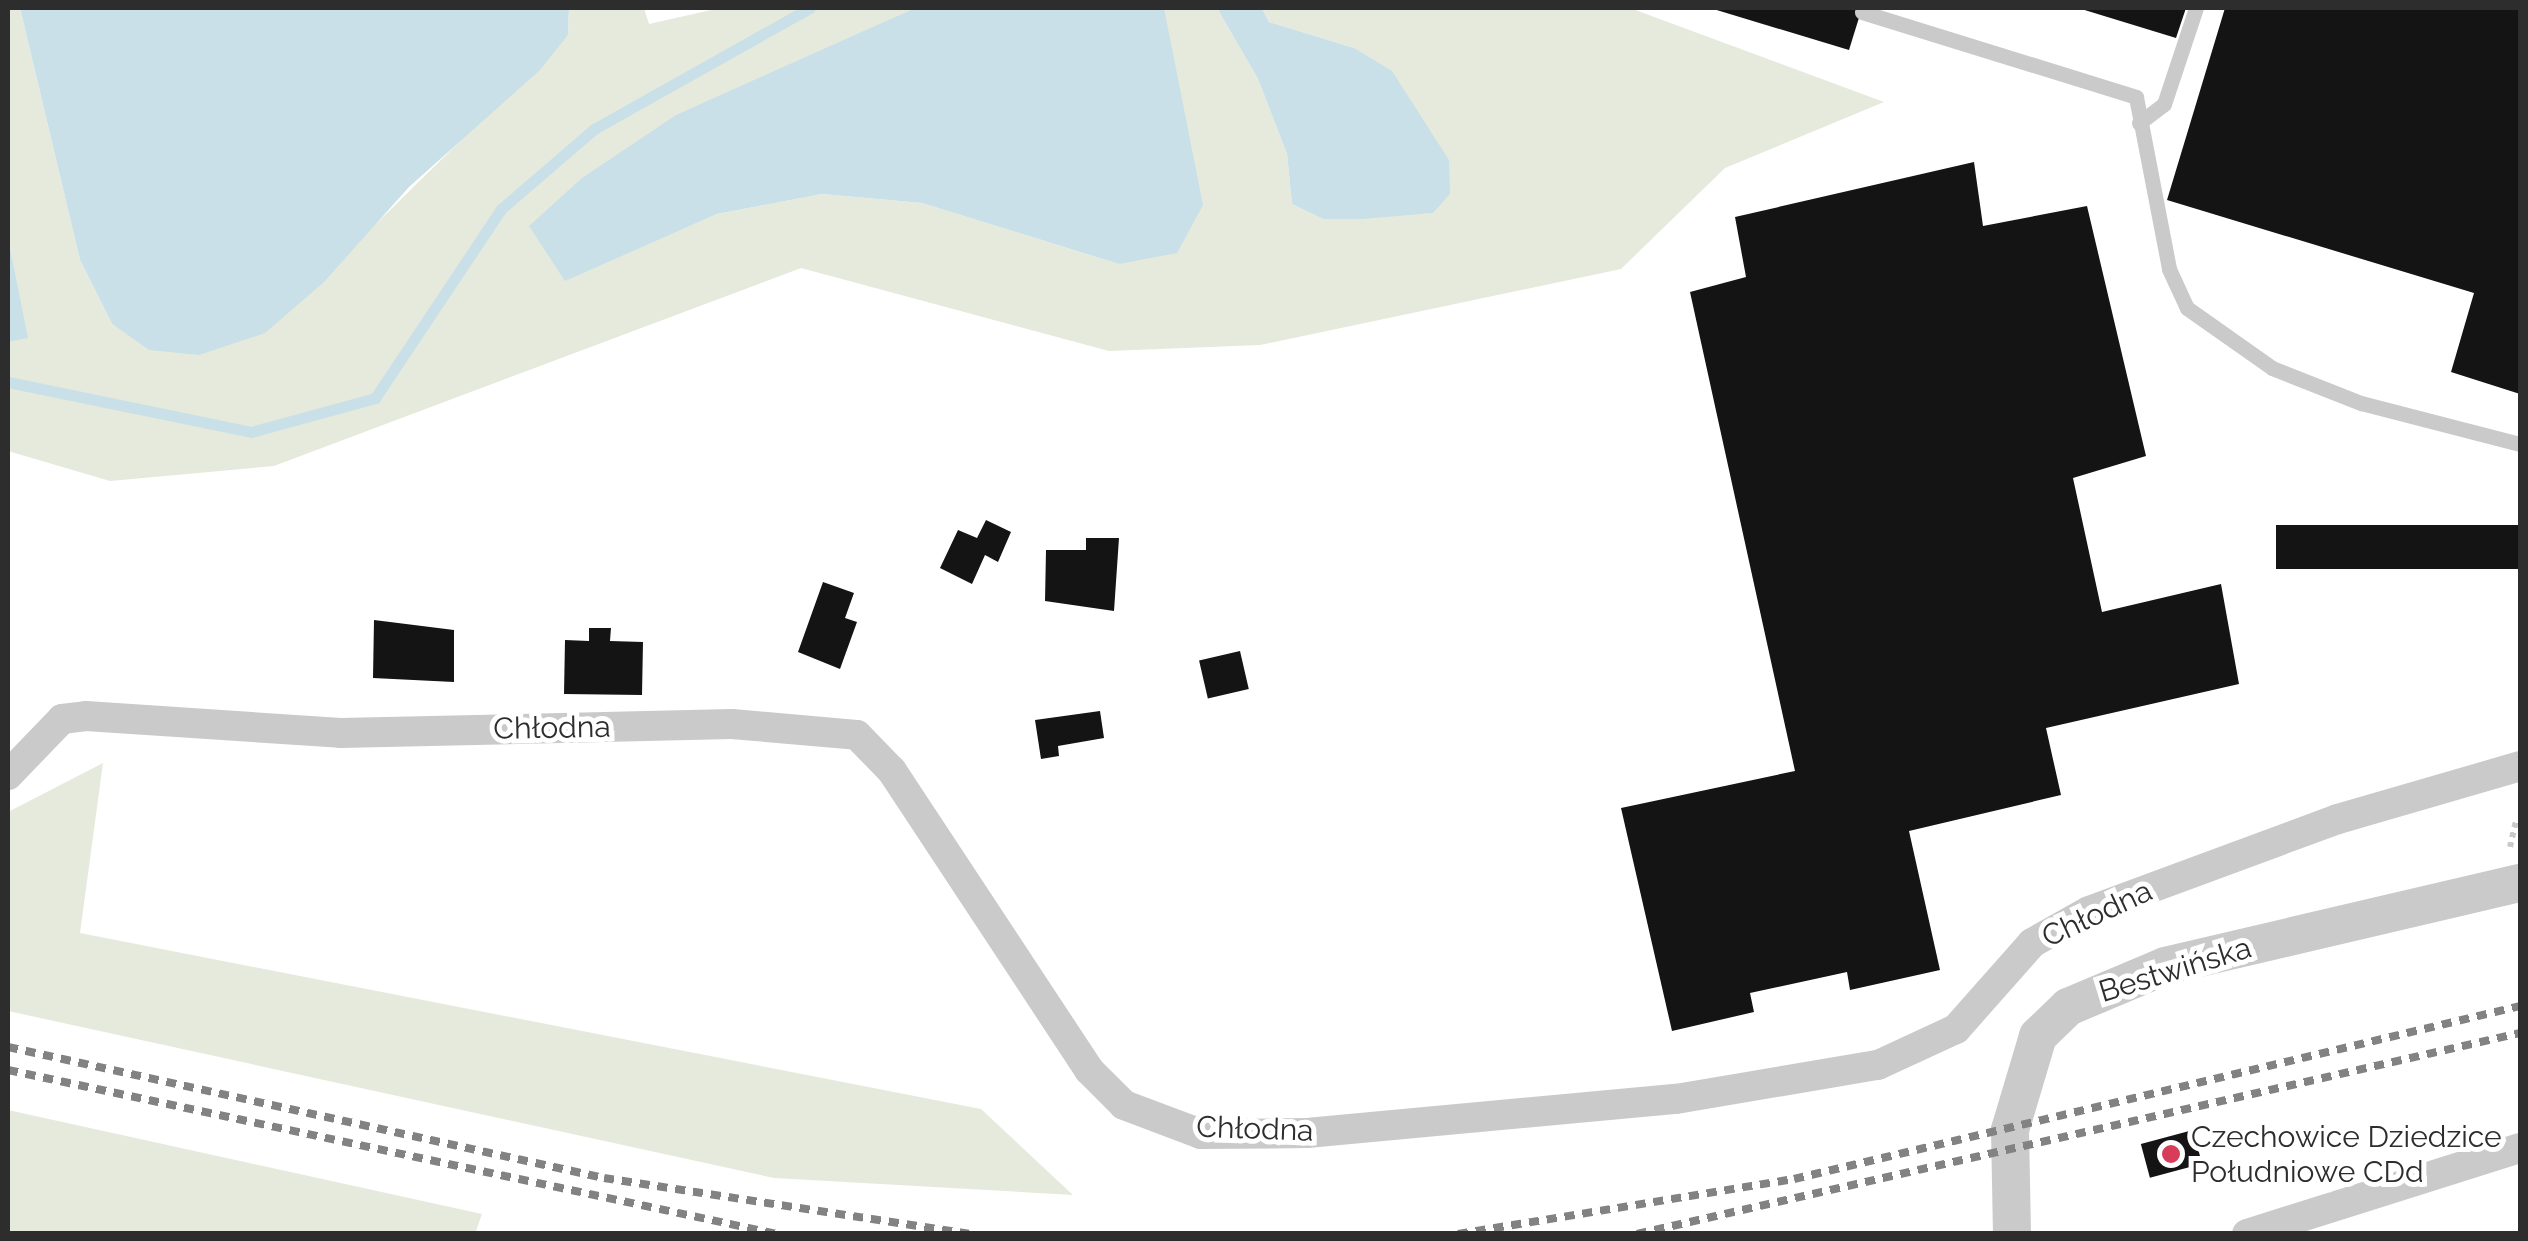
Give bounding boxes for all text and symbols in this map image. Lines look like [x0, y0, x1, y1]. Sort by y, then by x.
street label: Chłodna [493, 709, 611, 747]
street label: Chłodna [2036, 873, 2158, 955]
street label: Bestwińska [2095, 930, 2255, 1010]
street label: Chłodna [1196, 1109, 1314, 1149]
place label: Czechowice Dziedzice Południowe CDd [2191, 1119, 2502, 1190]
marker: Czechowice Dziedzice Południowe CDd [2160, 1143, 2182, 1165]

